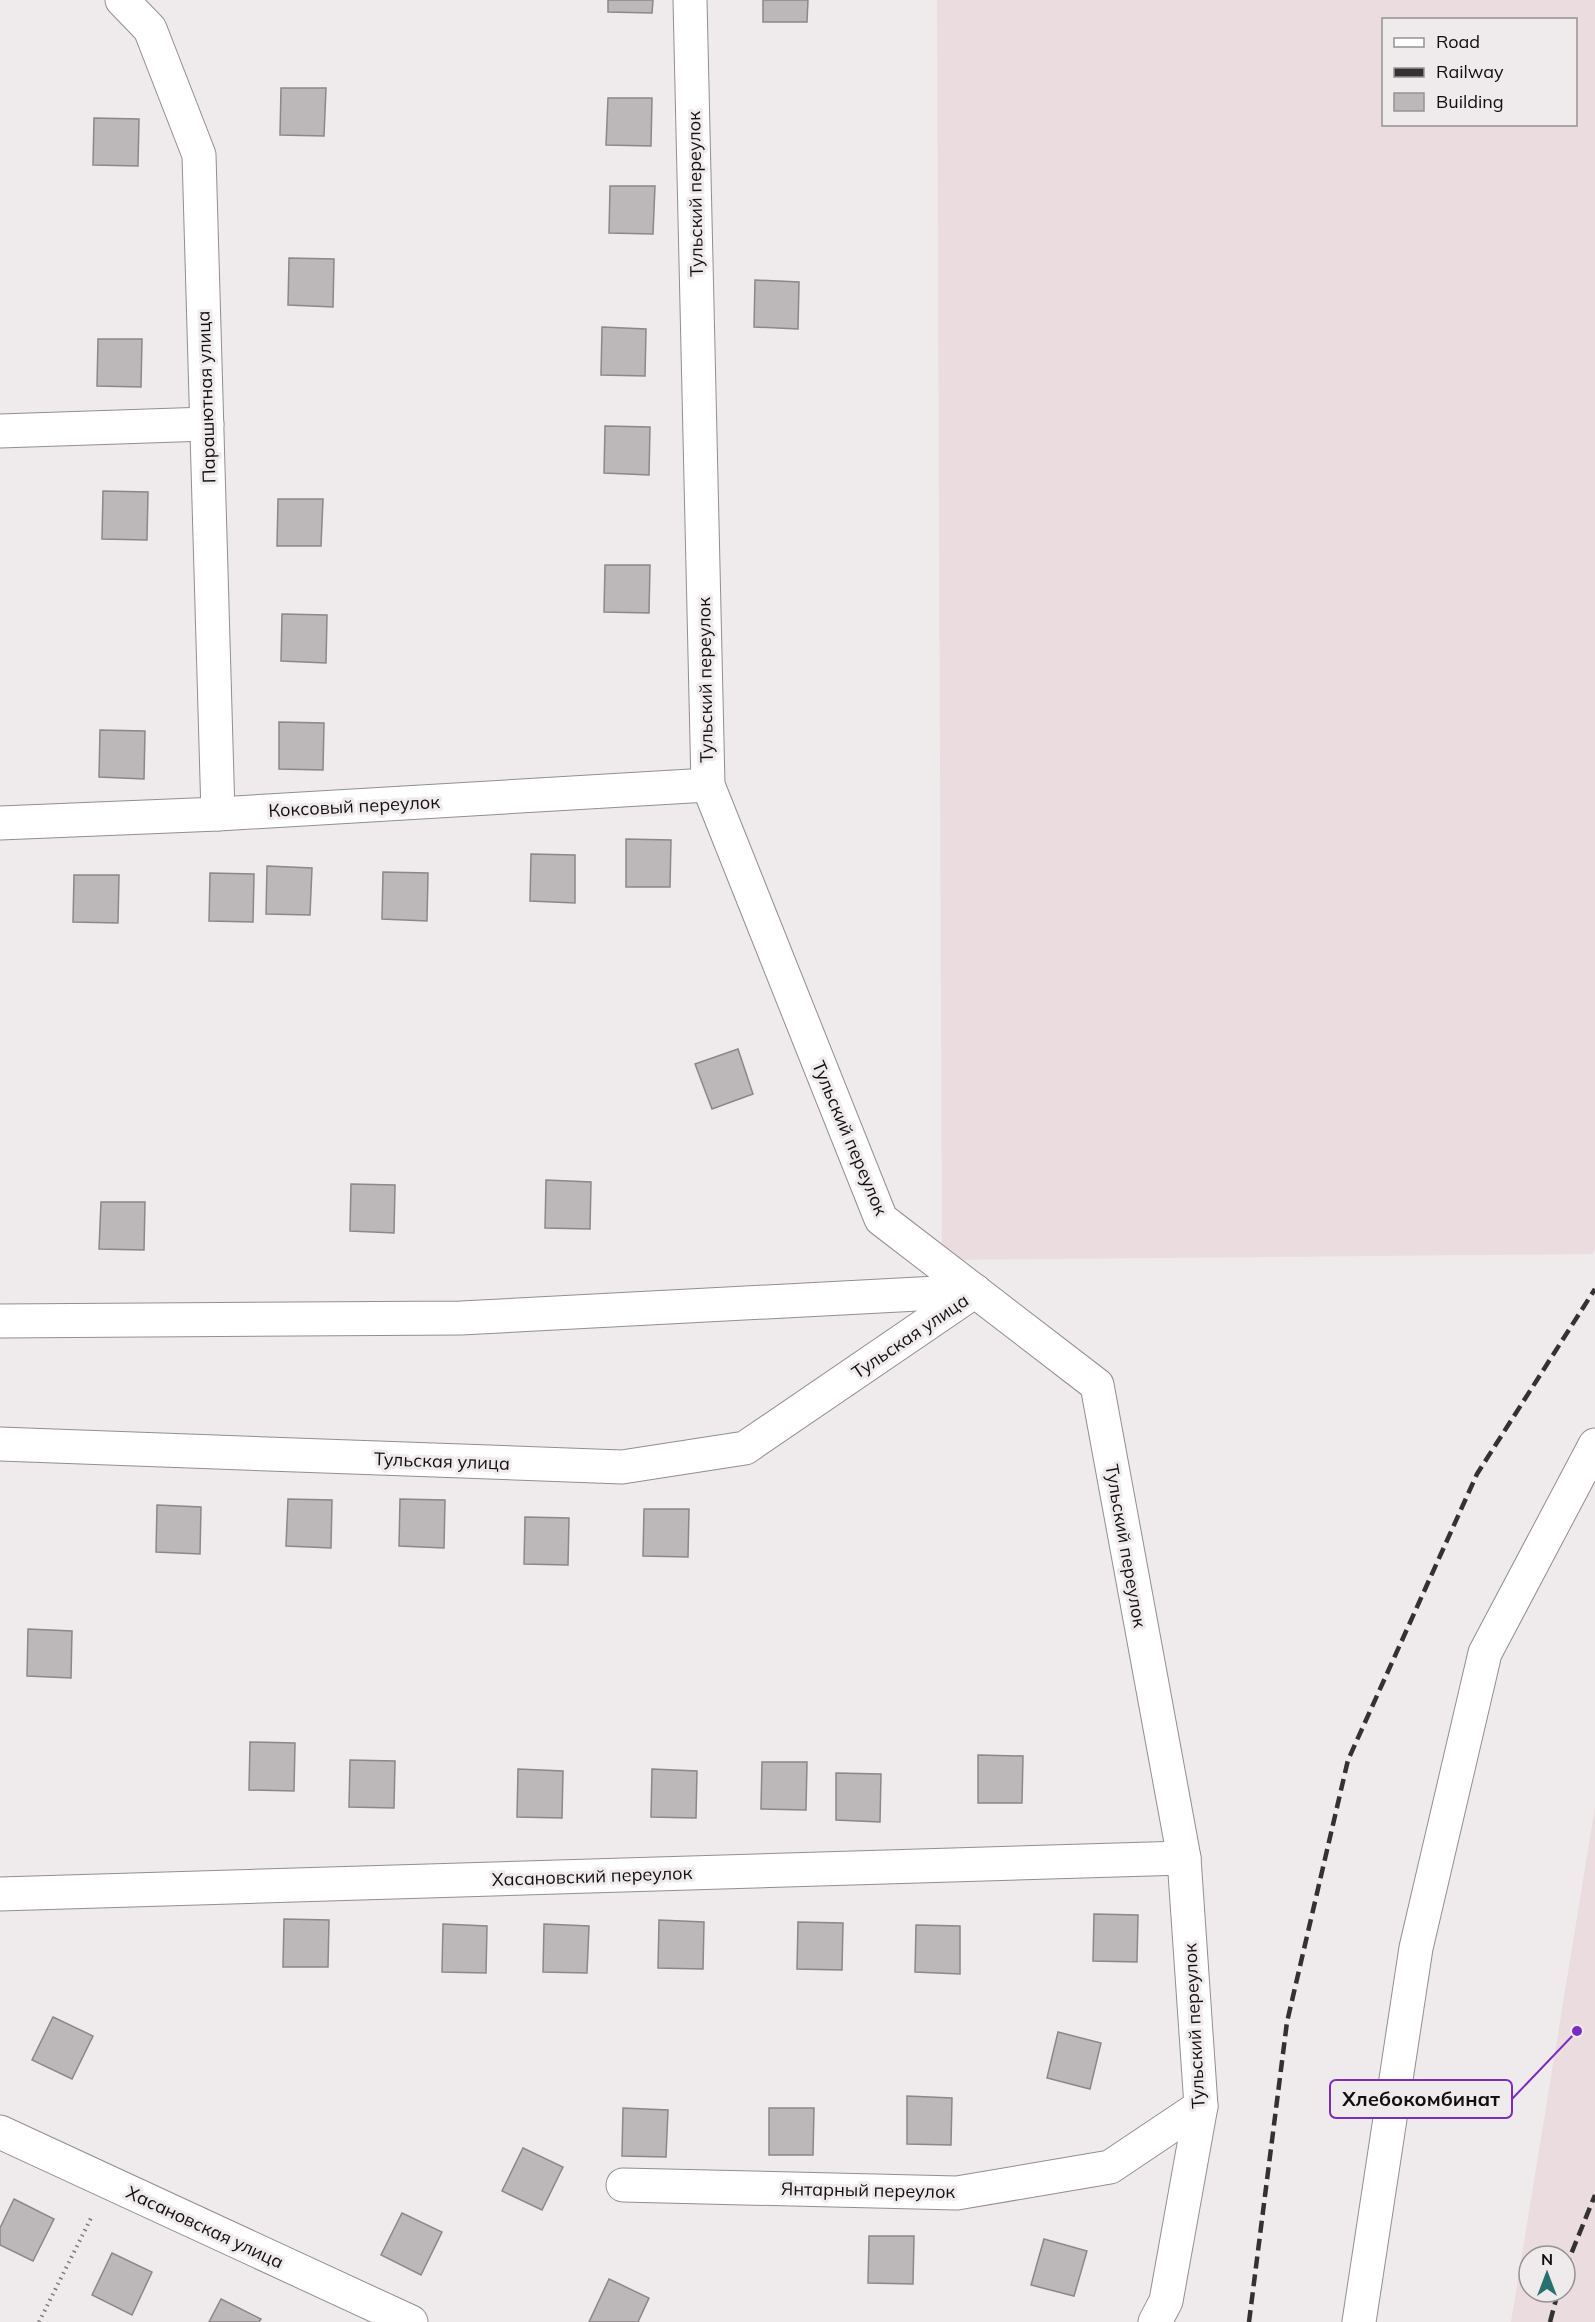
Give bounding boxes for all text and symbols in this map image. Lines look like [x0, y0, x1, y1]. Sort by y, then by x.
legend [1382, 18, 1577, 126]
text: Road [1436, 30, 1480, 53]
text: Railway [1436, 60, 1504, 83]
text: Building [1436, 90, 1504, 113]
street label: Тульский переулок [682, 111, 708, 277]
street label: Парашютная улица [191, 310, 221, 484]
street label: Тульский переулок [692, 597, 718, 763]
street label: Коксовый переулок [268, 790, 441, 822]
street label: Тульский переулок [807, 1057, 893, 1219]
street label: Тульская улица [847, 1288, 973, 1384]
street label: Тульская улица [374, 1447, 510, 1475]
street label: Тульский переулок [1100, 1462, 1152, 1630]
street label: Хасановский переулок [491, 1861, 693, 1891]
street label: Тульский переулок [1178, 1942, 1210, 2109]
callout: Хлебокомбинат [1330, 2080, 1512, 2118]
text: Хлебокомбинат [1341, 2086, 1500, 2111]
street label: Янтарный переулок [781, 2177, 956, 2203]
street label: Хасановская улица [123, 2180, 287, 2274]
north arrow [1517, 2244, 1577, 2304]
text: N [1541, 2249, 1553, 2269]

